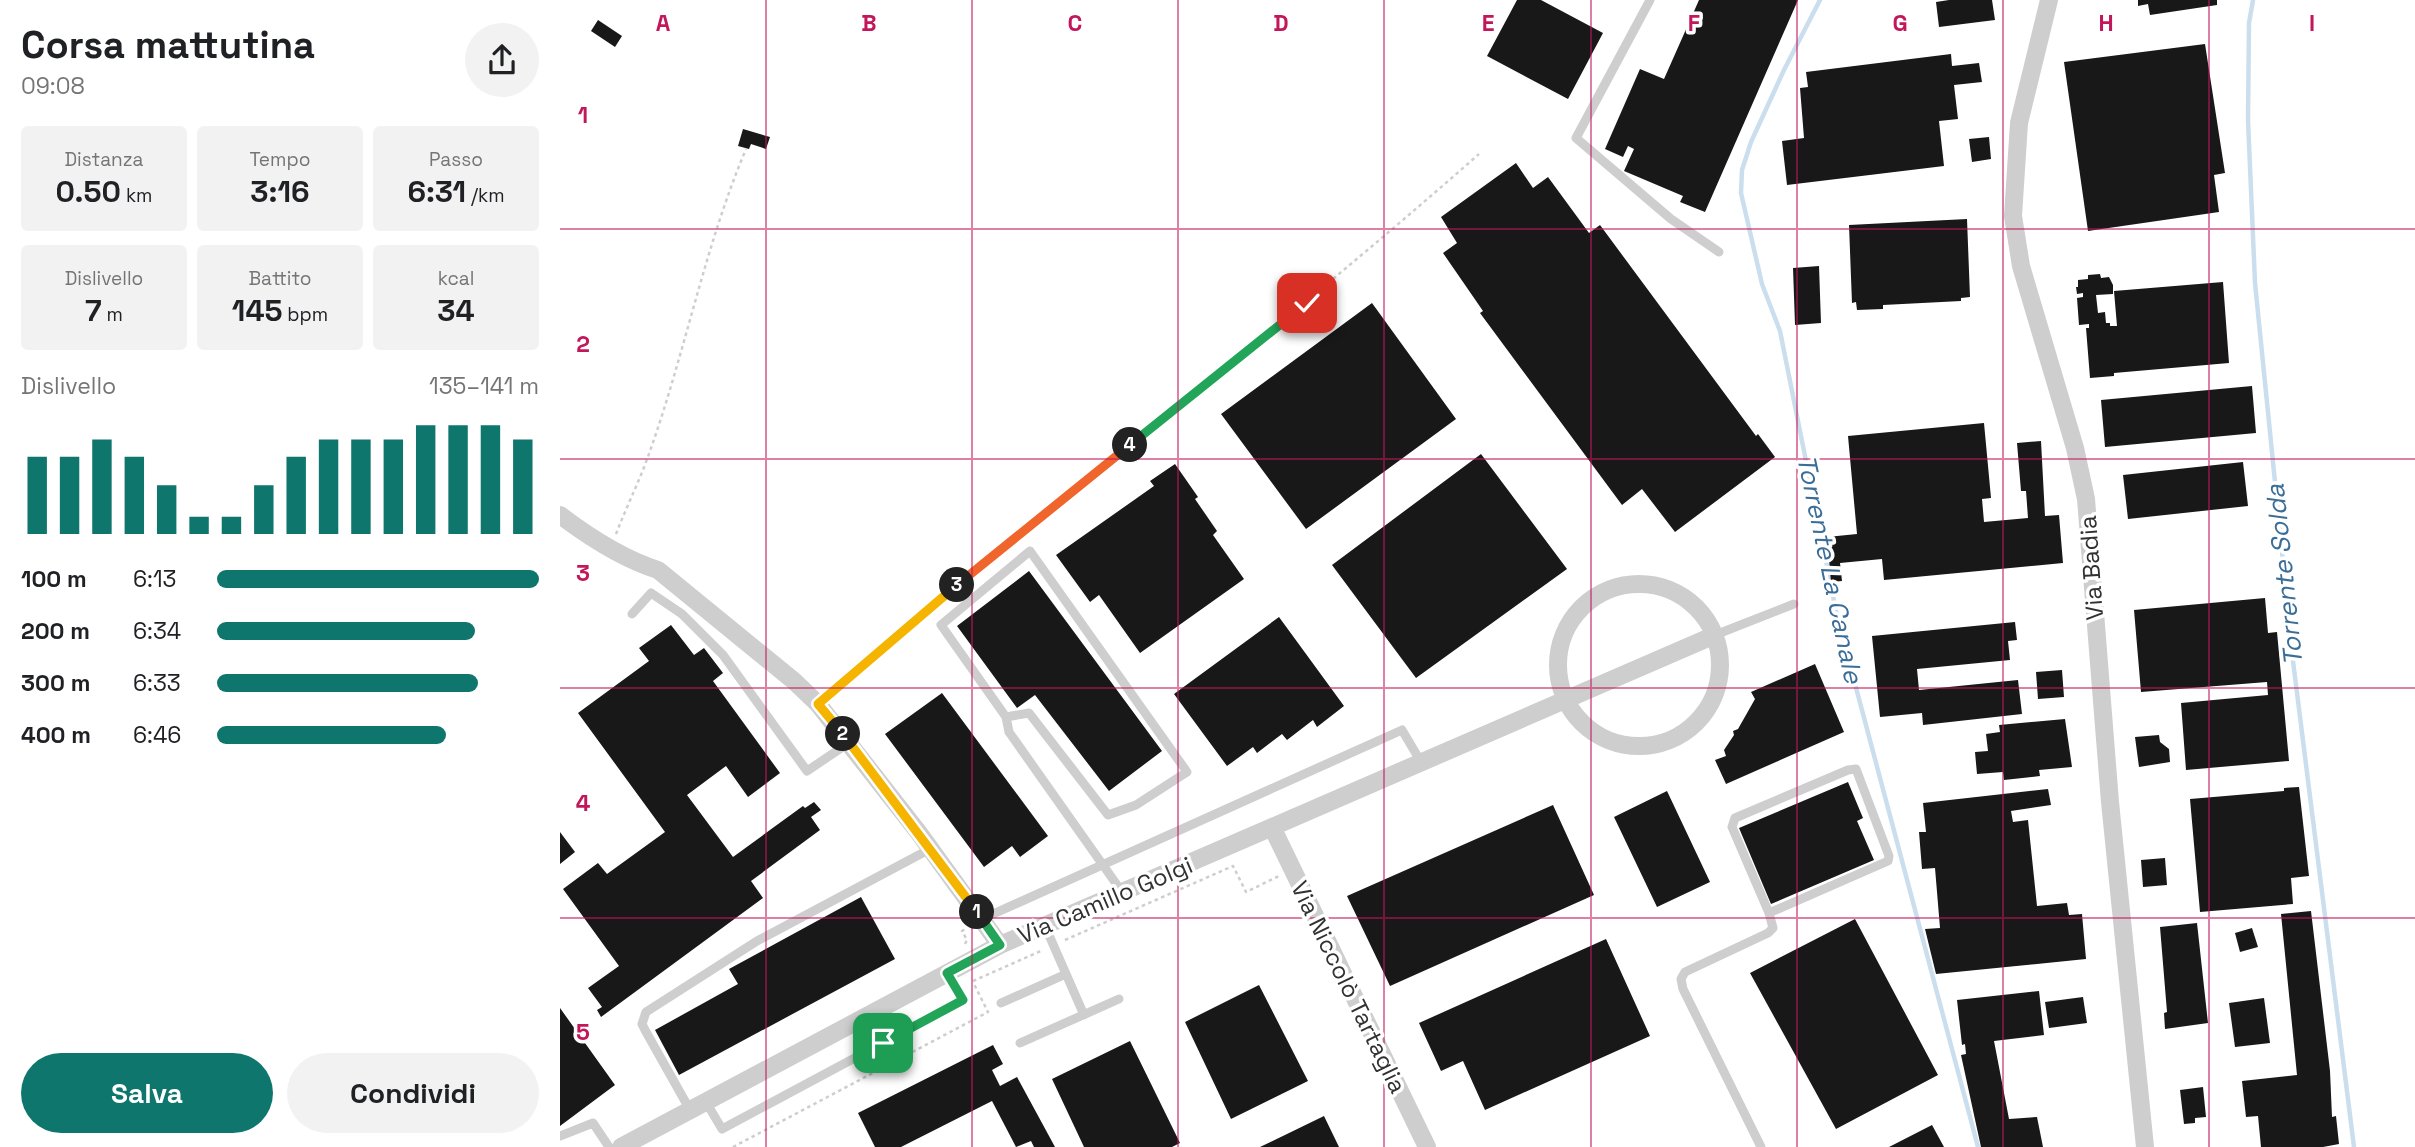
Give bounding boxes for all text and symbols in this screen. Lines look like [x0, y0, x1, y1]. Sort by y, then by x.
text: A [656, 8, 671, 38]
text: B [861, 8, 877, 38]
text: C [1068, 8, 1082, 38]
text: D [1273, 8, 1289, 38]
text: E [1482, 8, 1494, 38]
text: F [1688, 8, 1700, 38]
text: G [1892, 8, 1908, 38]
text: H [2098, 8, 2114, 38]
text: I [2309, 8, 2315, 38]
text: Corsa mattutina [21, 21, 315, 69]
button: share [465, 23, 539, 97]
text: 09:08 [21, 71, 85, 101]
text: 1 [578, 100, 588, 130]
text: Distanza [64, 147, 144, 172]
text: Tempo [250, 147, 310, 172]
text: Passo [429, 147, 483, 172]
text: 0.50 [56, 172, 121, 211]
text: 3:16 [250, 172, 310, 211]
text: 6:31 [407, 172, 466, 211]
text: km [121, 183, 152, 208]
text: /km [466, 183, 505, 208]
text: Dislivello [65, 266, 143, 291]
text: Battito [248, 266, 312, 291]
text: kcal [438, 266, 474, 291]
pin [1277, 273, 1337, 333]
icon: check [1288, 284, 1326, 322]
text: 7 [85, 291, 102, 330]
text: 145 [232, 291, 282, 330]
text: 34 [437, 291, 475, 330]
text: m [102, 302, 123, 327]
text: bpm [282, 302, 328, 327]
text: 2 [576, 329, 590, 359]
text: Dislivello [21, 371, 116, 401]
text: 135–141 m [429, 371, 539, 401]
pin: 4 [1112, 428, 1148, 462]
text: 4 [1123, 432, 1136, 457]
water label: Torrente La Canale [1789, 452, 1871, 688]
water label: Torrente Solda [2257, 481, 2310, 668]
street label: Via Badia [2072, 514, 2110, 622]
text: 3 [576, 558, 590, 588]
text: 100 m [21, 564, 87, 594]
text: 6:13 [133, 564, 176, 594]
pin: 3 [940, 568, 974, 602]
text: 3 [951, 572, 962, 597]
text: 200 m [21, 616, 90, 646]
text: 6:34 [133, 616, 181, 646]
text: 300 m [21, 668, 90, 698]
text: 6:33 [133, 668, 181, 698]
pin: 2 [826, 716, 860, 752]
text: 400 m [21, 720, 91, 750]
text: 6:46 [133, 720, 181, 750]
text: 2 [837, 721, 848, 746]
text: 4 [576, 788, 591, 818]
street label: Via Camillo Golgi [1013, 849, 1197, 951]
street label: Via Niccolò Tartaglia [1284, 876, 1414, 1098]
pin: 1 [960, 894, 994, 930]
text: 1 [972, 899, 981, 924]
pin [853, 1013, 913, 1073]
text: 5 [576, 1017, 590, 1047]
icon: arrive [864, 1024, 902, 1062]
button: Salva [21, 1053, 273, 1133]
button: Condividi [287, 1053, 539, 1133]

